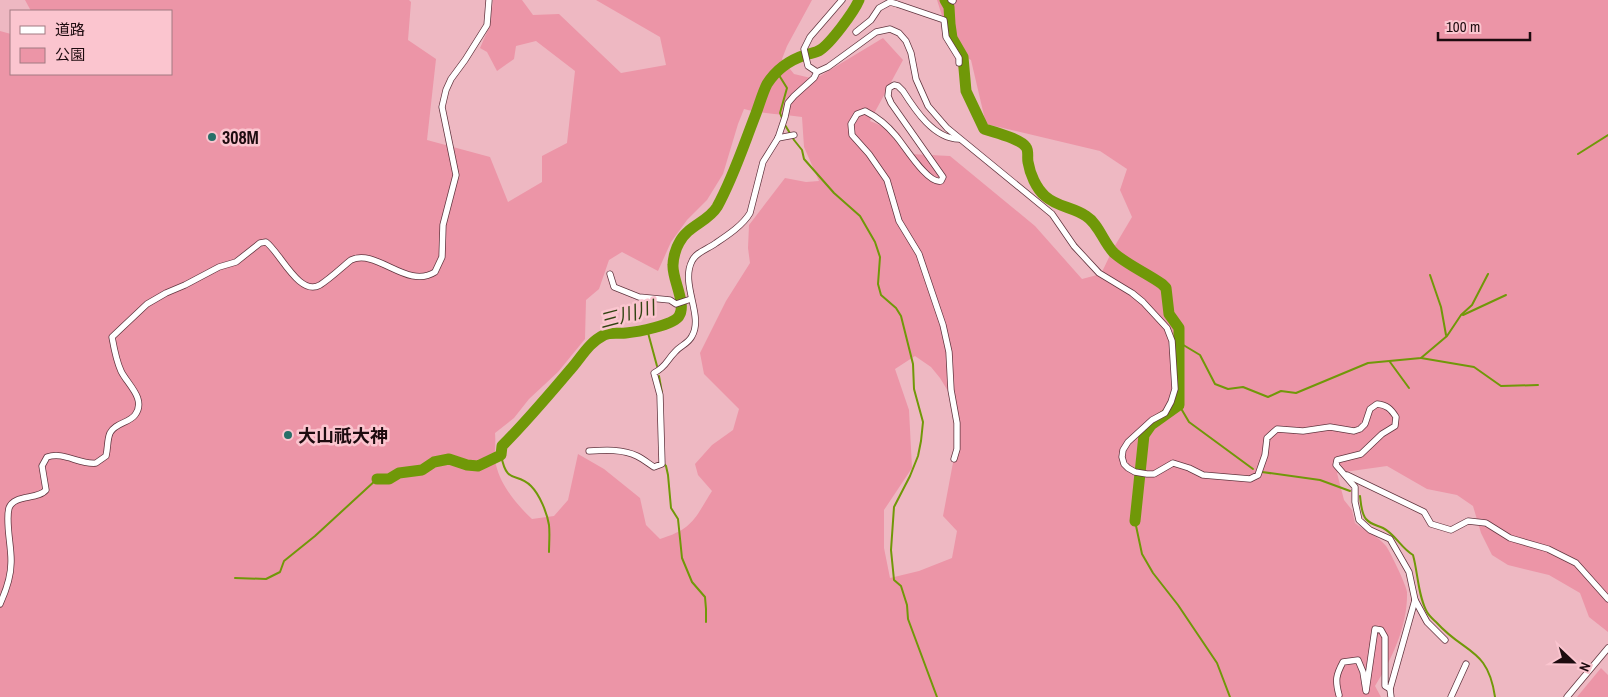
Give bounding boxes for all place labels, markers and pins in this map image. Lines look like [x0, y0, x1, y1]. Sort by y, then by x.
place label: 308M [222, 125, 259, 150]
marker: 308M [206, 131, 218, 143]
place label: 大山祇大神 [298, 423, 388, 448]
marker: 大山祇大神 [282, 429, 294, 441]

